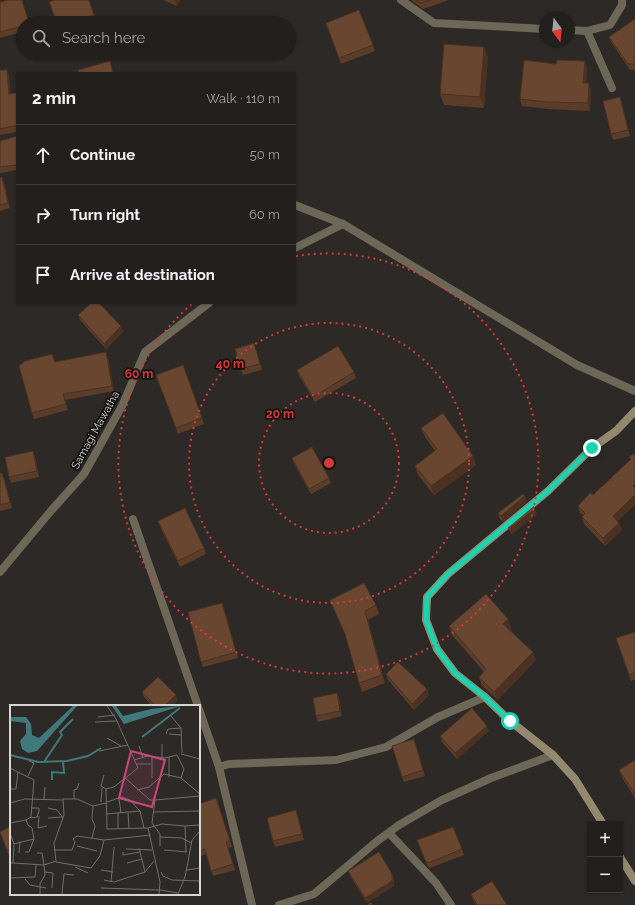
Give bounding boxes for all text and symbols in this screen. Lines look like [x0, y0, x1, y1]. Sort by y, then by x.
north arrow [539, 12, 575, 48]
search box [16, 16, 296, 60]
icon: search [30, 27, 52, 49]
text: Search here [62, 29, 145, 47]
text: 2 min [32, 88, 76, 108]
text: Walk · 110 m [206, 91, 280, 106]
icon: ahead [32, 144, 54, 166]
text: Continue [70, 146, 135, 164]
text: 50 m [250, 147, 280, 162]
icon: right [32, 204, 54, 226]
text: Turn right [70, 206, 140, 224]
text: 60 m [249, 207, 280, 222]
icon: arrive [32, 264, 54, 286]
text: Arrive at destination [70, 266, 215, 284]
text: 40 m [216, 357, 244, 371]
text: 60 m [125, 367, 153, 381]
street label: Samagi Mawatha [69, 389, 122, 471]
text: 20 m [266, 407, 294, 421]
route end [583, 439, 601, 457]
centre of rings [322, 456, 336, 470]
inset map [10, 705, 200, 895]
route start [501, 712, 519, 730]
map controls [587, 821, 623, 893]
button: + [587, 821, 623, 857]
button: − [587, 857, 623, 893]

